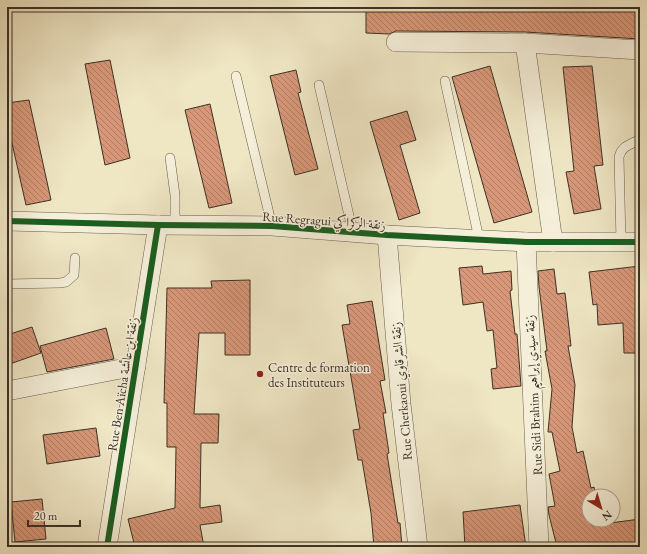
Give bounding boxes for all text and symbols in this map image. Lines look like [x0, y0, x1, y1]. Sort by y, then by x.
street label: Rue Regragui زنقة الركراكي [261, 208, 386, 236]
street label: Rue Sidi Brahim زنقة سيدي إبراهيم [521, 314, 551, 476]
street label: Rue Ben Aïcha زنقة ابن عائشة [104, 316, 141, 452]
street label: Rue Cherkaoui زنقة الشرقاوي [387, 321, 418, 461]
place label: Centre de formation des Instituteurs [268, 359, 370, 391]
marker: Centre de formation des Instituteurs [255, 369, 265, 379]
north arrow [581, 488, 621, 528]
scale bar [28, 502, 80, 528]
text: 20 m [34, 508, 58, 524]
text: N [599, 508, 615, 524]

